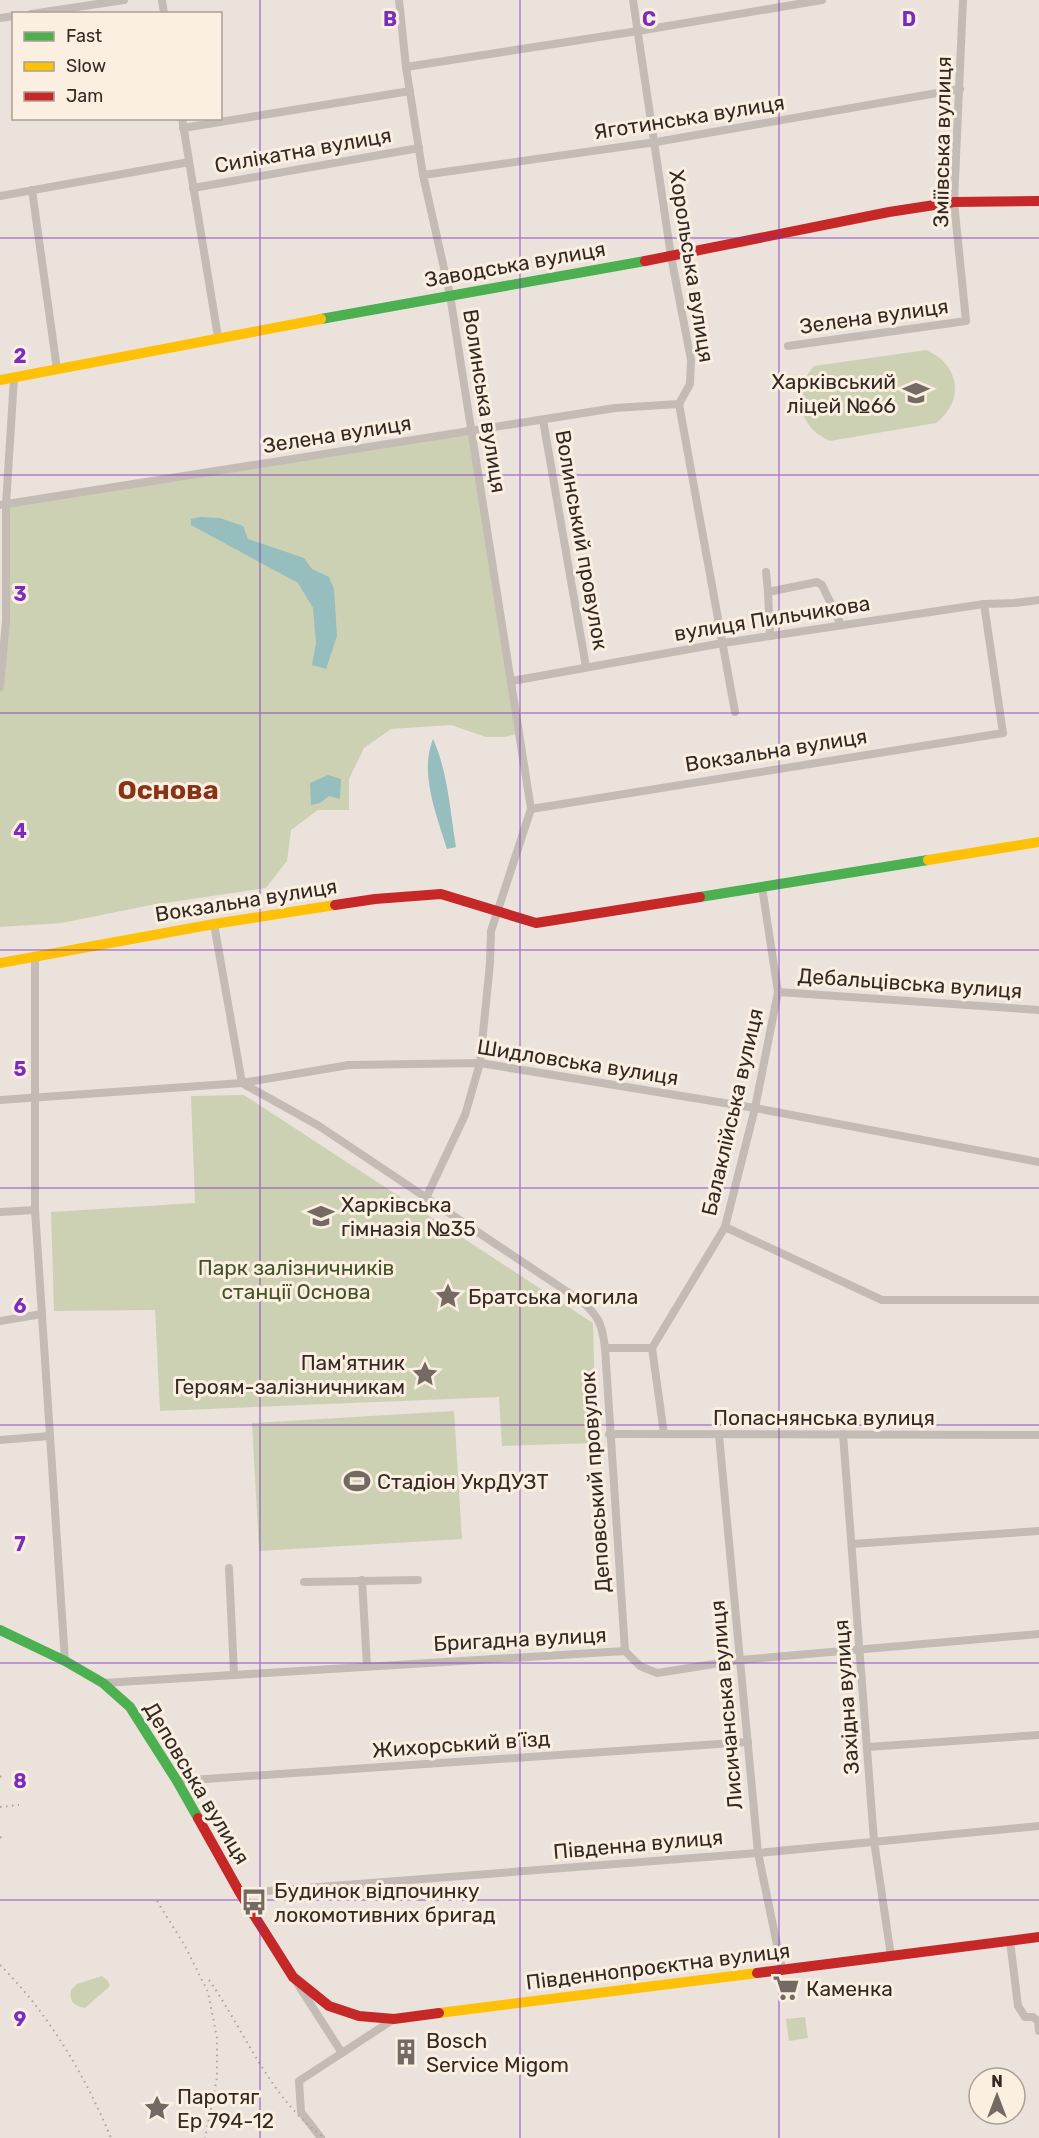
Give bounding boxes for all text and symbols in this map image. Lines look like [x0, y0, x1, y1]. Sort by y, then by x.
text: B [383, 7, 397, 31]
text: C [642, 7, 656, 31]
text: D [902, 7, 916, 31]
legend [12, 12, 222, 120]
text: Fast [66, 25, 102, 47]
text: Slow [66, 55, 106, 77]
street label: Зміївська вулиця [928, 56, 956, 228]
text: Jam [66, 85, 103, 107]
street label: Яготинська вулиця [592, 90, 786, 144]
street label: Силікатна вулиця [213, 122, 393, 178]
street label: Хорольська вулиця [664, 168, 720, 364]
street label: Заводська вулиця [423, 236, 607, 292]
street label: Зелена вулиця [798, 293, 950, 339]
street label: Волинська вулиця [458, 307, 512, 495]
text: 2 [14, 344, 27, 368]
place label: Харківський ліцей №66 [772, 369, 896, 418]
school or university icon: Харківський ліцей №66 [901, 378, 931, 408]
street label: Зелена вулиця [261, 410, 413, 458]
street label: Волинський провулок [550, 428, 614, 652]
text: 3 [13, 582, 27, 606]
street label: вулиця Пильчикова [672, 590, 872, 646]
street label: Вокзальна вулиця [683, 723, 869, 777]
district label: Основа [117, 774, 219, 806]
text: 4 [13, 819, 27, 843]
street label: Вокзальна вулиця [153, 873, 339, 927]
street label: Дебальцівська вулиця [797, 963, 1023, 1003]
street label: Балаклійська вулиця [696, 1006, 768, 1218]
street label: Шидловська вулиця [475, 1034, 681, 1090]
text: 5 [14, 1057, 27, 1081]
place label: Харківська гімназія №35 [341, 1192, 476, 1241]
school or university icon: Харківська гімназія №35 [306, 1201, 336, 1231]
park label: Парк залізничників станції Основа [198, 1255, 394, 1304]
place icon: Братська могила [433, 1281, 463, 1311]
place label: Братська могила [468, 1284, 638, 1309]
text: 6 [13, 1294, 27, 1318]
place label: Пам'ятник Героям-залізничникам [174, 1350, 405, 1399]
place icon: Пам'ятник Героям-залізничникам [410, 1359, 440, 1389]
street label: Деповський провулок [575, 1370, 615, 1594]
street label: Попаснянська вулиця [713, 1405, 935, 1430]
sports icon: Стадіон УкрДУЗТ [342, 1466, 372, 1496]
place label: Стадіон УкрДУЗТ [377, 1469, 549, 1494]
text: 7 [14, 1532, 26, 1556]
street label: Лисичанська вулиця [704, 1599, 748, 1811]
street label: Західна вулиця [828, 1619, 864, 1775]
street label: Бригадна вулиця [433, 1622, 607, 1656]
street label: Деповська вулиця [139, 1697, 255, 1869]
street label: Жихорський в’їзд [371, 1725, 551, 1763]
text: 8 [13, 1769, 27, 1793]
street label: Південна вулиця [552, 1824, 724, 1864]
place label: Будинок відпочинку локомотивних бригад [274, 1878, 496, 1927]
bus stop icon: Будинок відпочинку локомотивних бригад [239, 1887, 269, 1917]
street label: Південнопроєктна вулиця [524, 1937, 792, 1995]
supermarket icon: Каменка [771, 1973, 801, 2003]
place label: Каменка [806, 1976, 893, 2001]
text: 9 [14, 2007, 27, 2031]
place label: Bosch Service Migom [426, 2028, 569, 2077]
building icon: Bosch Service Migom [391, 2037, 421, 2067]
north arrow [967, 2066, 1027, 2126]
text: N [991, 2072, 1003, 2091]
place label: Паротяг Ер 794-12 [177, 2084, 274, 2133]
place icon: Паротяг Ер 794-12 [142, 2093, 172, 2123]

